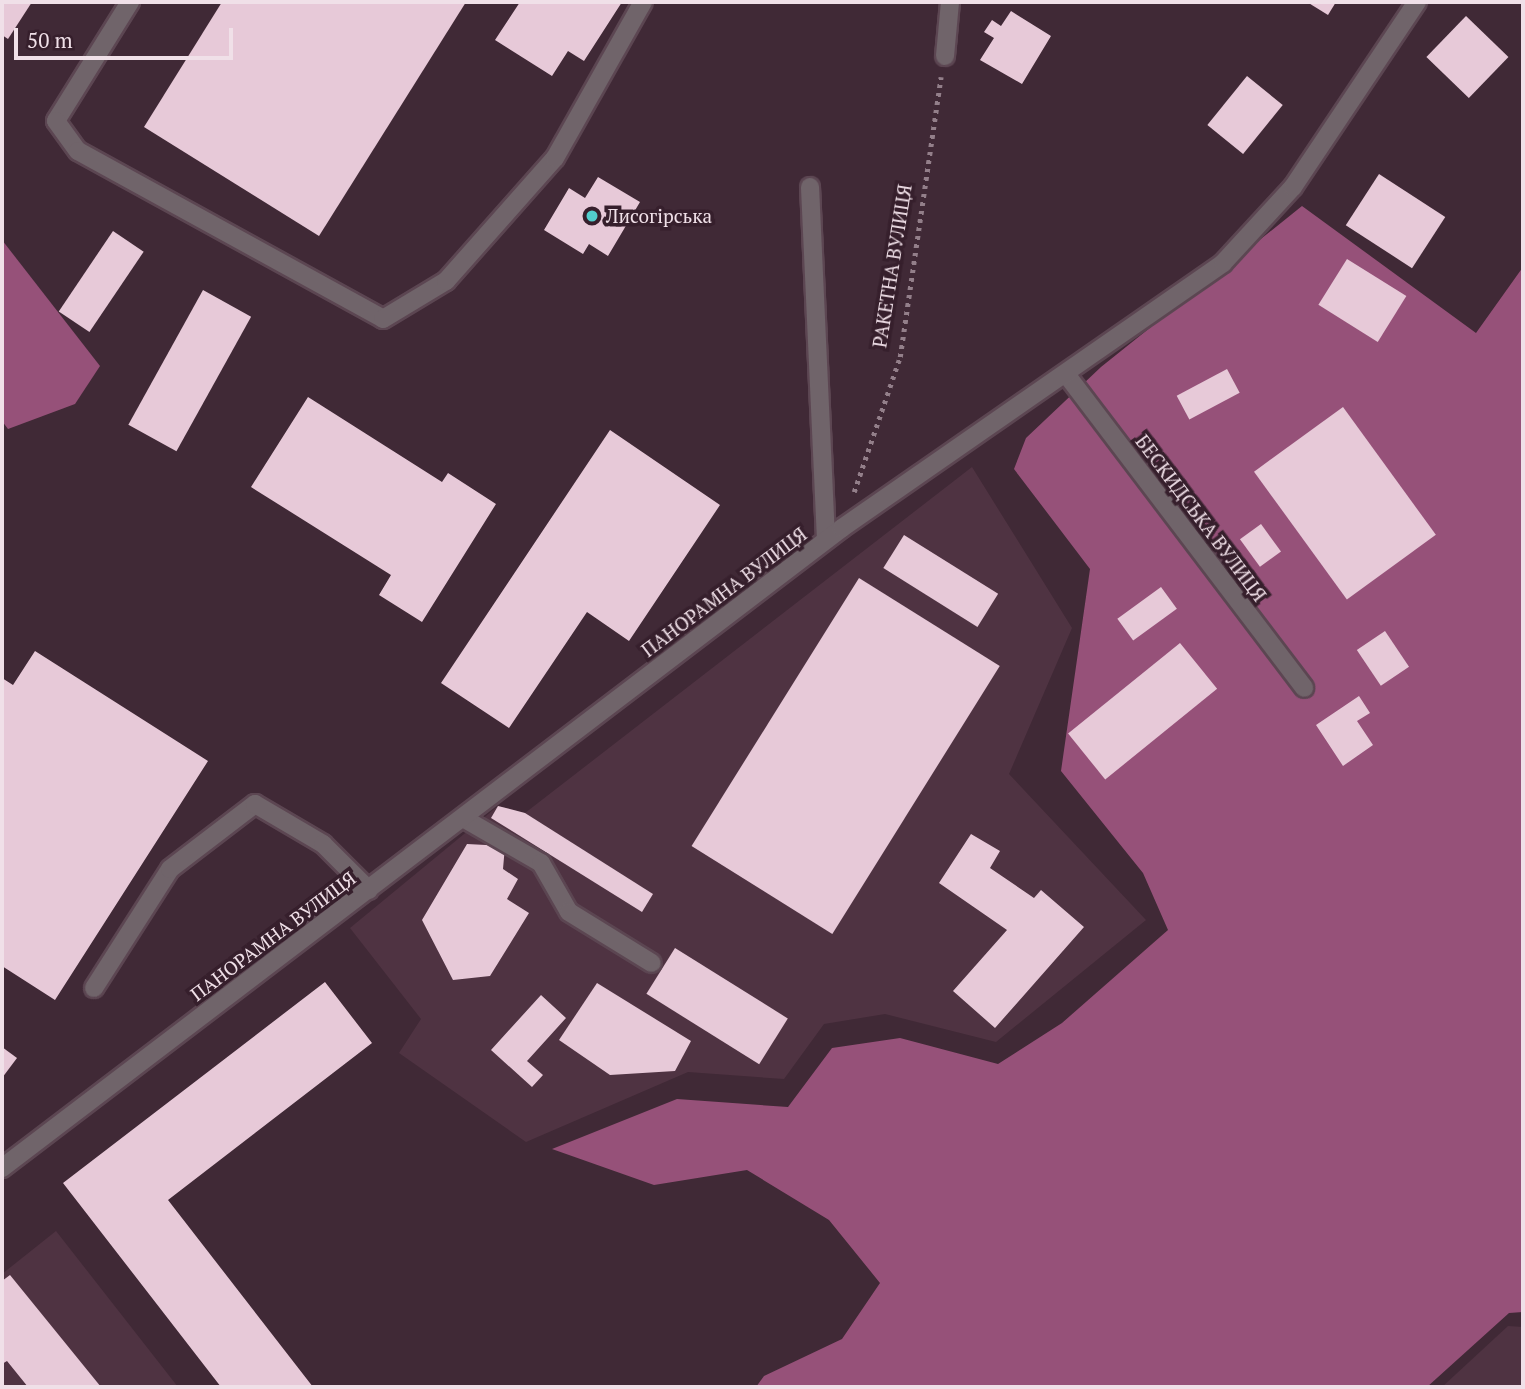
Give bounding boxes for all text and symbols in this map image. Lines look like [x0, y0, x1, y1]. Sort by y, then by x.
scale bar [18, 14, 236, 58]
text: 50 m [27, 26, 73, 54]
street label: РАКЕТНА ВУЛИЦЯ [868, 183, 916, 349]
place label: Лисогірська [606, 205, 712, 227]
marker: Лисогірська [584, 208, 600, 224]
street label: БЕСКИДСЬКА ВУЛИЦЯ [1131, 430, 1271, 606]
street label: ПАНОРАМНА ВУЛИЦЯ [637, 522, 811, 662]
street label: ПАНОРАМНА ВУЛИЦЯ [186, 866, 360, 1006]

